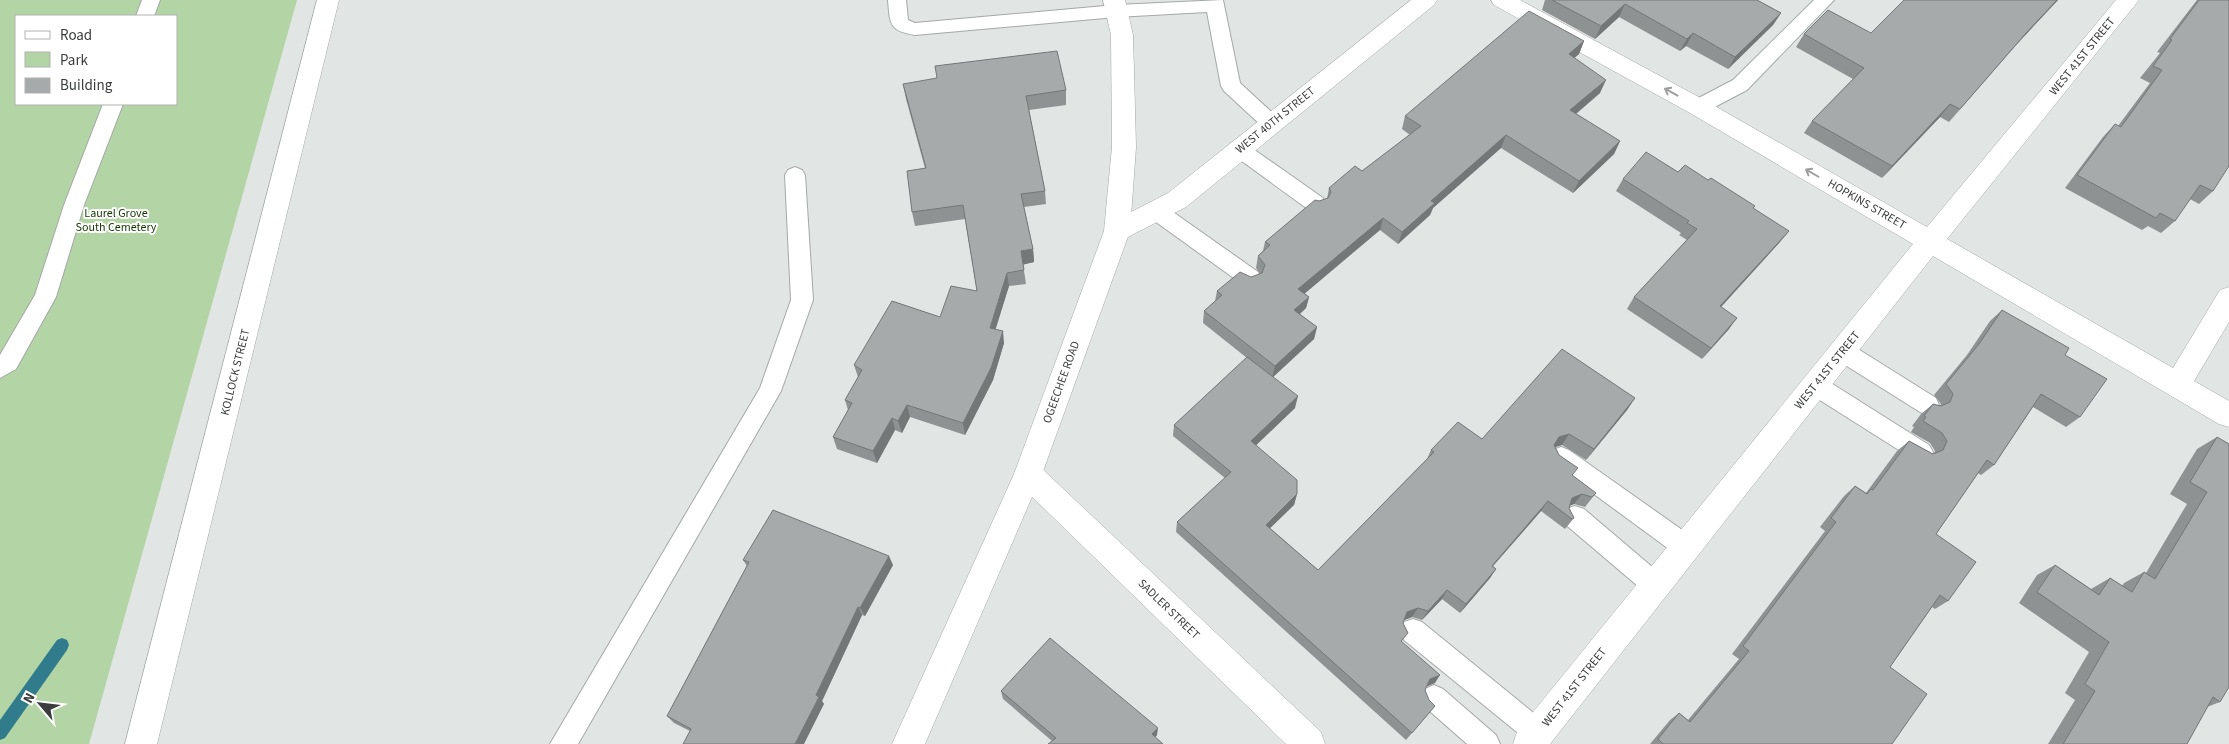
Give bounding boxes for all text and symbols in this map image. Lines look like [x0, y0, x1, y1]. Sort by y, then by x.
street label: WEST 41ST STREET [2046, 13, 2120, 99]
legend [15, 15, 178, 105]
text: Road [60, 25, 92, 46]
text: Park [60, 50, 89, 71]
text: Building [60, 75, 113, 96]
street label: WEST 40TH STREET [1232, 83, 1319, 158]
one-way arrow [1664, 87, 1679, 96]
one-way arrow [1806, 167, 1820, 177]
street label: HOPKINS STREET [1824, 175, 1909, 234]
park label: Laurel Grove South Cemetery [76, 205, 157, 236]
street label: KOLLOCK STREET [217, 326, 255, 417]
street label: WEST 41ST STREET [1791, 327, 1865, 413]
street label: OGEECHEE ROAD [1039, 339, 1084, 426]
street label: SADLER STREET [1134, 575, 1204, 644]
street label: WEST 41ST STREET [1538, 644, 1611, 730]
north arrow [15, 679, 65, 729]
text: N [18, 690, 40, 707]

